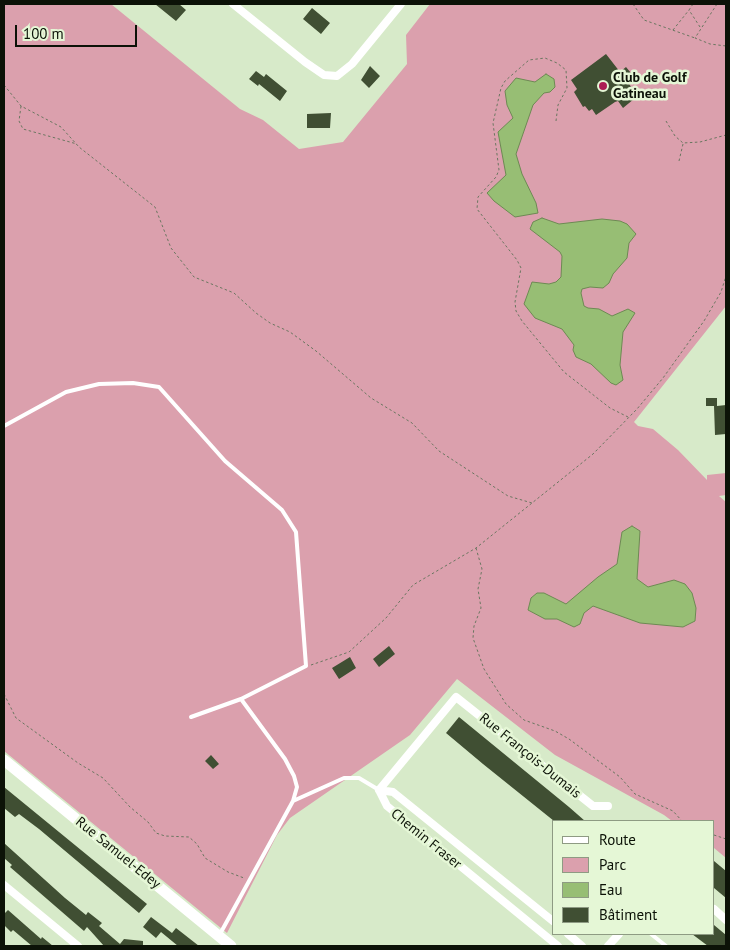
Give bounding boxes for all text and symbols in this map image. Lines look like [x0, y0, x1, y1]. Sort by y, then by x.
scale bar [18, 15, 140, 47]
text: 100 m [23, 24, 64, 43]
place label: Club de Golf Gatineau [613, 70, 686, 102]
marker: Club de Golf Gatineau [597, 80, 609, 92]
street label: Rue François-Dumais [476, 710, 584, 802]
street label: Chemin Fraser [387, 805, 465, 873]
street label: Rue Samuel-Edey [72, 814, 164, 892]
legend [552, 820, 715, 935]
text: Route [599, 830, 636, 849]
text: Parc [599, 855, 626, 874]
text: Eau [599, 880, 623, 899]
text: Bâtiment [599, 905, 657, 924]

